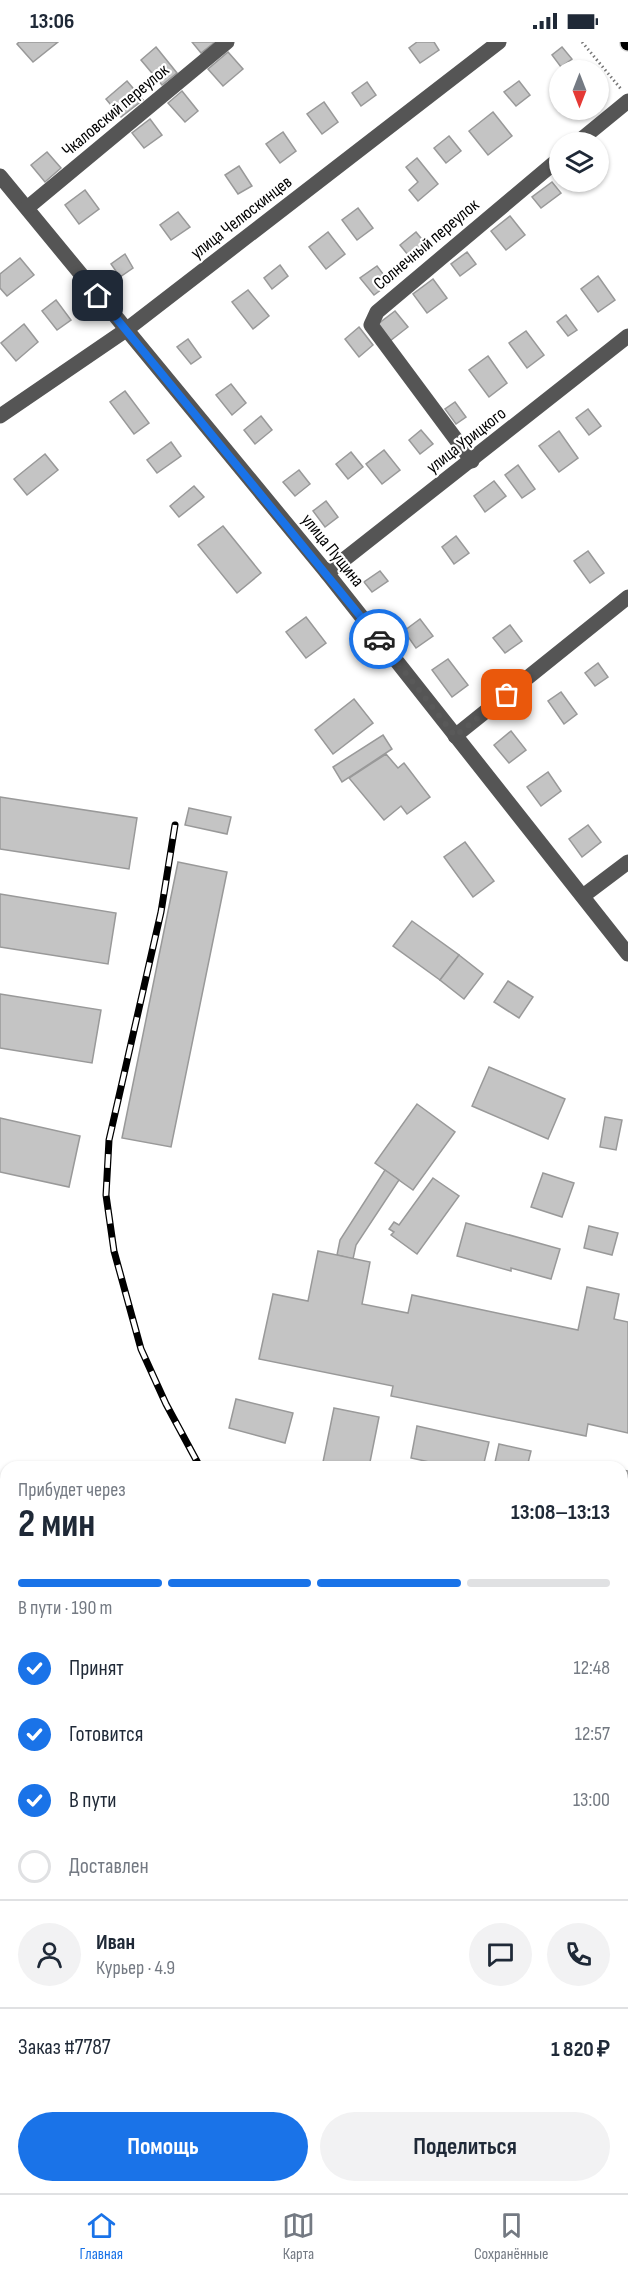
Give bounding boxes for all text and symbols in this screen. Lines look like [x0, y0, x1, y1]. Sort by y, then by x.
text: 13:06 [30, 8, 74, 35]
street label: Чкаловский переулок [58, 59, 173, 161]
north arrow [549, 60, 609, 120]
map controls [549, 60, 609, 192]
button: layers [549, 132, 609, 192]
street label: улица Челюскинцев [187, 171, 296, 263]
street label: Солнечный переулок [370, 194, 483, 294]
pin [72, 270, 123, 321]
icon: home [81, 279, 114, 312]
street label: улица Урицкого [422, 403, 510, 478]
street label: улица Пущина [297, 510, 368, 591]
courier [349, 609, 409, 669]
icon: car [363, 623, 396, 656]
pin [481, 669, 532, 720]
icon: bag [490, 678, 523, 711]
text: Прибудет через [18, 1478, 126, 1502]
text: 13:08–13:13 [511, 1499, 610, 1526]
text: 2 мин [18, 1501, 95, 1548]
text: В пути · 190 m [18, 1596, 112, 1620]
icon: check [18, 1652, 51, 1685]
text: Принят [69, 1655, 124, 1682]
text: 12:48 [574, 1656, 610, 1680]
icon: check [18, 1718, 51, 1751]
text: Готовится [69, 1721, 143, 1748]
text: 12:57 [575, 1722, 610, 1746]
icon: check [18, 1784, 51, 1817]
text: В пути [69, 1787, 117, 1814]
text: 13:00 [573, 1788, 610, 1812]
text: Доставлен [69, 1853, 149, 1880]
button: person [18, 1923, 81, 1986]
button: chat [469, 1923, 532, 1986]
button: phone [547, 1923, 610, 1986]
text: Иван [96, 1929, 135, 1956]
text: Курьер · 4.9 [96, 1956, 175, 1980]
text: Заказ #7787 [18, 2034, 111, 2061]
text: 1 820 ₽ [551, 2036, 610, 2063]
button: Помощь [18, 2112, 308, 2181]
button: Поделиться [320, 2112, 610, 2181]
tab: Главная [79, 2209, 123, 2264]
tab: Карта [282, 2209, 315, 2264]
tab: Сохранённые [474, 2209, 549, 2264]

